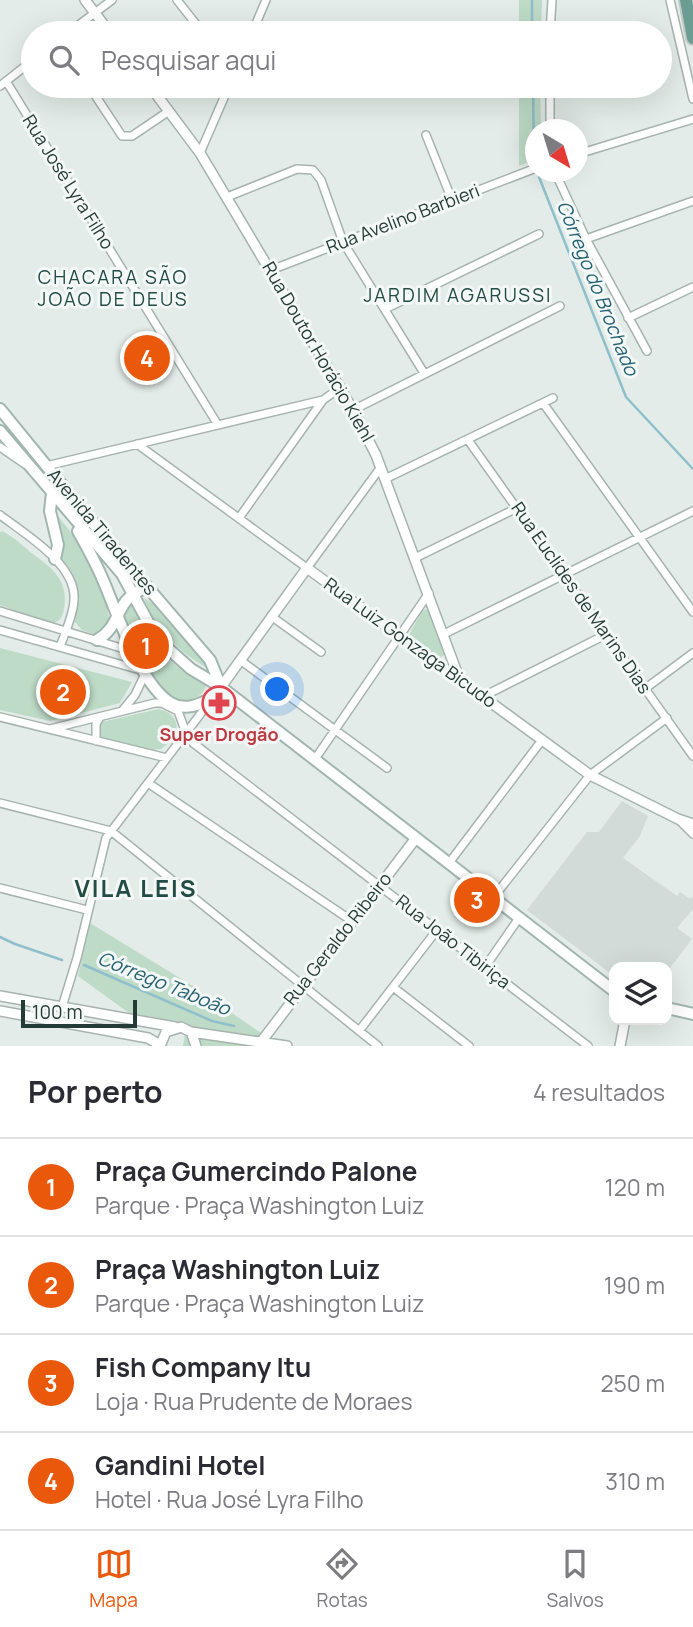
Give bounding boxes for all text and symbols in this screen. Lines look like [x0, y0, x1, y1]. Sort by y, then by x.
search box [21, 21, 672, 98]
icon: search [45, 41, 83, 79]
text: Pesquisar aqui [101, 42, 276, 78]
street label: Rua José Lyra Filho [18, 110, 120, 253]
north arrow [525, 119, 588, 182]
street label: Rua Avelino Barbieri [322, 178, 483, 258]
water label: Córrego do Brochado [551, 197, 646, 381]
street label: Rua Doutor Horácio Kiehl [257, 257, 380, 446]
district label: CHACARA SÃO JOÃO DE DEUS [38, 264, 188, 312]
district label: JARDIM AGARUSSI [363, 282, 553, 308]
pin: 4 [124, 332, 170, 384]
street label: Avenida Tiradentes [43, 463, 163, 600]
street label: Rua Euclídes de Marins Dias [506, 497, 657, 698]
street label: Rua Luiz Gonzaga Bicudo [320, 572, 502, 713]
pin: 1 [123, 620, 169, 672]
pin: 2 [40, 666, 86, 718]
your location [260, 672, 294, 706]
pharmacy icon: Super Drogão [200, 684, 238, 722]
place label: Super Drogão [159, 722, 279, 746]
street label: Rua Geraldo Ribeiro [278, 867, 397, 1010]
district label: VILA LEIS [74, 871, 198, 904]
pin: 3 [454, 874, 500, 926]
street label: Rua João Tibiriça [391, 889, 516, 994]
water label: Córrego Taboão [94, 945, 236, 1022]
map controls [609, 962, 672, 1025]
button: layers [609, 962, 672, 1025]
scale bar [21, 997, 136, 1029]
text: 100 m [32, 999, 83, 1025]
text: Por perto [28, 1071, 163, 1112]
text: 4 resultados [533, 1076, 665, 1108]
text: Praça Gumercindo Palone [95, 1153, 417, 1189]
text: 1 [46, 1171, 56, 1203]
text: 120 m [605, 1171, 665, 1203]
text: Parque · Praça Washington Luiz [95, 1189, 424, 1221]
text: Praça Washington Luiz [95, 1251, 380, 1287]
text: 2 [44, 1269, 58, 1301]
text: 190 m [604, 1269, 665, 1301]
text: Parque · Praça Washington Luiz [95, 1287, 424, 1319]
text: Fish Company Itu [95, 1349, 311, 1385]
text: 3 [44, 1367, 58, 1399]
text: 250 m [600, 1367, 665, 1399]
text: Loja · Rua Prudente de Moraes [95, 1385, 413, 1417]
text: Gandini Hotel [95, 1447, 265, 1483]
text: 4 [44, 1465, 58, 1497]
text: 310 m [605, 1465, 665, 1497]
text: Hotel · Rua José Lyra Filho [95, 1483, 364, 1515]
tab: Mapa [89, 1545, 138, 1613]
tab: Rotas [316, 1545, 368, 1613]
tab: Salvos [547, 1545, 604, 1613]

